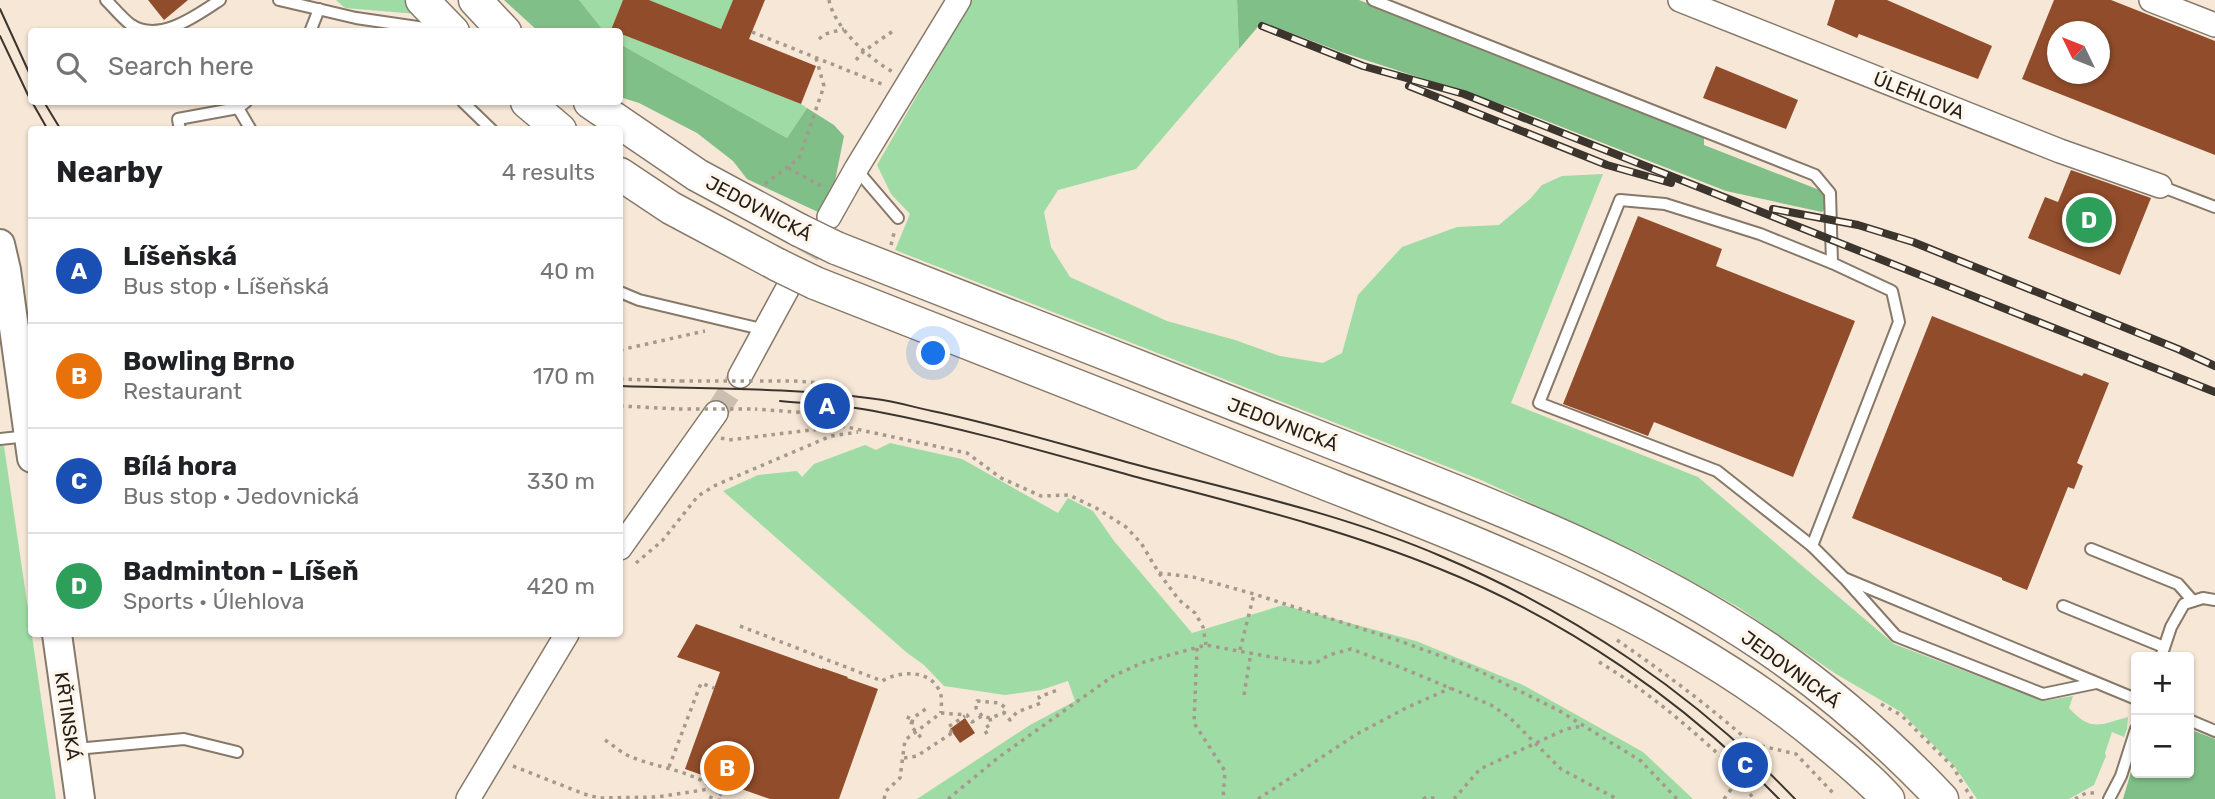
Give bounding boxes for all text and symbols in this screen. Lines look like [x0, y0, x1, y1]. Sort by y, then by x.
north arrow [2047, 21, 2110, 84]
search box [28, 28, 623, 105]
icon: search [52, 48, 90, 86]
text: Search here [108, 51, 254, 82]
street label: ÚLEHLOVA [1870, 67, 1968, 124]
text: Nearby [56, 154, 163, 190]
text: 4 results [502, 158, 595, 186]
street label: JEDOVNICKÁ [702, 171, 816, 246]
pin: D [2066, 194, 2112, 246]
text: Líšeňská [123, 241, 237, 272]
text: A [71, 257, 87, 285]
text: 40 m [540, 257, 595, 285]
text: Bus stop · Líšeňská [123, 272, 329, 300]
your location [916, 336, 950, 370]
text: Bowling Brno [123, 346, 295, 377]
text: B [71, 362, 87, 390]
text: 170 m [533, 362, 595, 390]
text: Restaurant [123, 377, 242, 405]
pin: A [804, 380, 850, 432]
street label: JEDOVNICKÁ [1224, 393, 1342, 456]
text: Bílá hora [123, 451, 237, 482]
text: C [71, 467, 87, 495]
text: 330 m [527, 467, 595, 495]
text: Bus stop · Jedovnická [123, 482, 359, 510]
text: Badminton - Líšeň [123, 556, 359, 587]
text: D [71, 572, 87, 600]
text: 420 m [527, 572, 595, 600]
text: Sports · Úlehlova [123, 587, 304, 615]
street label: JEDOVNICKÁ [1737, 626, 1845, 713]
map controls [2131, 652, 2194, 778]
button: + [2131, 652, 2194, 715]
street label: KŘTINSKÁ [50, 670, 85, 762]
button: − [2131, 715, 2194, 778]
pin: C [1722, 739, 1768, 791]
pin: B [704, 742, 750, 794]

